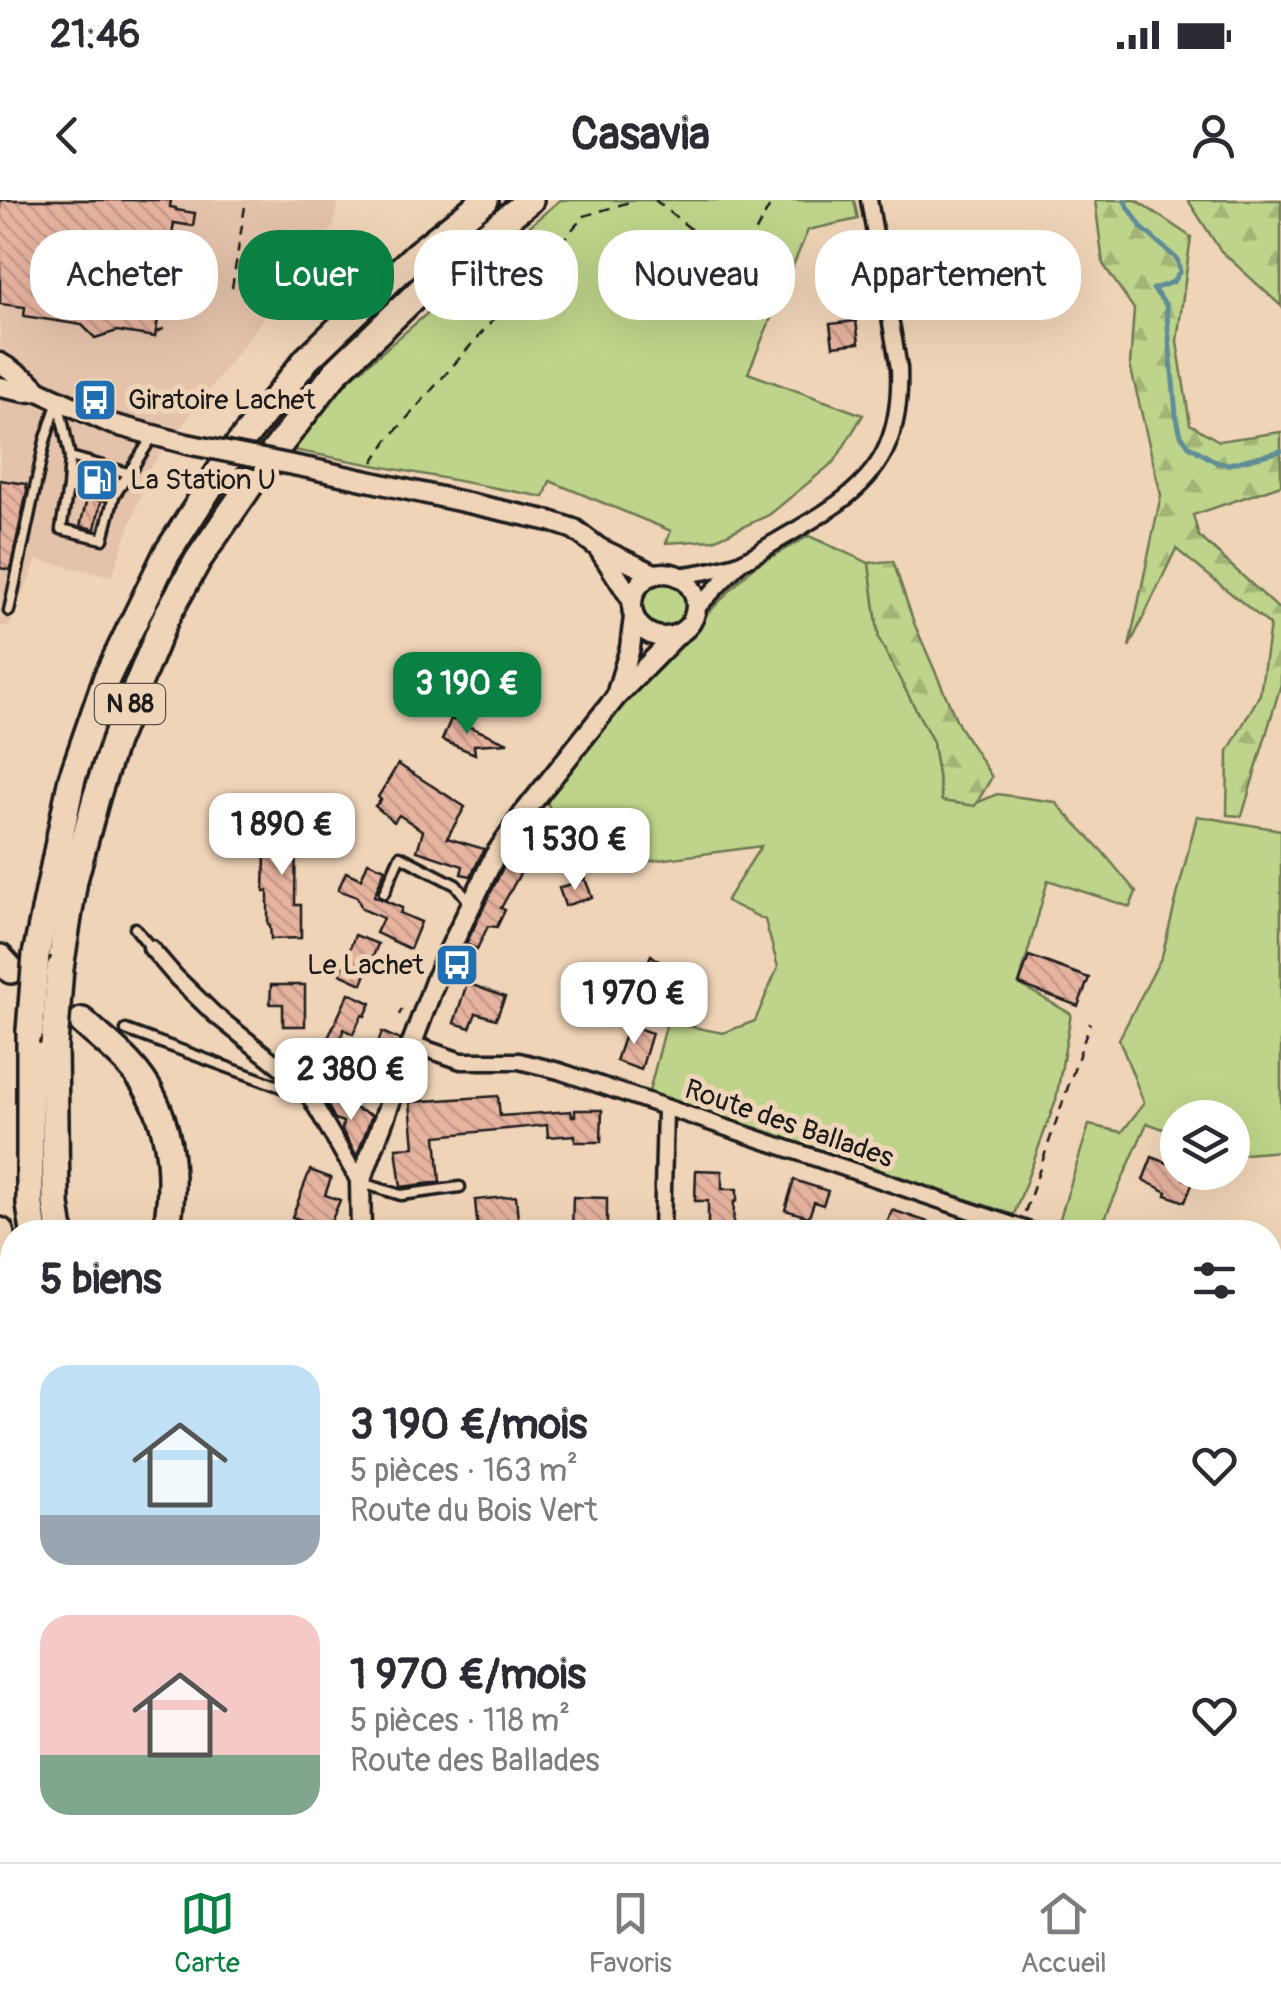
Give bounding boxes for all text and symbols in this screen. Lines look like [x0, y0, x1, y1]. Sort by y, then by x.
text: 21:46 [50, 11, 140, 59]
text: Casavia [571, 107, 710, 163]
icon: back [40, 108, 95, 163]
icon: person [1186, 108, 1241, 163]
chip: Acheter [30, 230, 218, 320]
chip: Louer [238, 230, 394, 320]
chip: Filtres [414, 230, 578, 320]
chip: Nouveau [598, 230, 795, 320]
chip: Appartement [815, 230, 1081, 320]
bus stop icon: Giratoire Lachet [72, 377, 118, 423]
place label: Giratoire Lachet [128, 383, 316, 418]
fuel station icon: La Station U [74, 457, 120, 503]
place label: La Station U [130, 463, 276, 498]
pin: 3 190 € [375, 652, 559, 737]
text: 3 190 € [415, 664, 519, 704]
road number: N 88 [95, 684, 165, 724]
pin: 1 890 € [190, 793, 374, 878]
text: 1 890 € [231, 805, 333, 845]
pin: 1 530 € [483, 808, 667, 893]
text: 1 530 € [523, 820, 627, 860]
bus stop icon: Le Lachet [434, 942, 480, 988]
place label: Le Lachet [307, 948, 425, 983]
pin: 1 970 € [542, 962, 726, 1047]
text: 1 970 € [583, 974, 685, 1014]
pin: 2 380 € [259, 1038, 443, 1123]
text: 2 380 € [297, 1050, 405, 1090]
street label: Route des Ballades [680, 1072, 898, 1176]
map controls [1160, 1100, 1250, 1190]
button: layers [1160, 1100, 1250, 1190]
icon: filters [1187, 1253, 1242, 1308]
text: 5 biens [40, 1254, 162, 1306]
text: 3 190 €/mois [350, 1399, 587, 1451]
icon: home [120, 1405, 240, 1525]
icon: heart [1187, 1438, 1242, 1493]
text: 5 pièces · 163 m² [350, 1451, 578, 1491]
text: Route du Bois Vert [350, 1491, 598, 1531]
text: 1 970 €/mois [350, 1649, 586, 1701]
icon: home [120, 1655, 240, 1775]
icon: heart [1187, 1688, 1242, 1743]
text: 5 pièces · 118 m² [350, 1701, 570, 1741]
text: Route des Ballades [350, 1741, 600, 1781]
tab: Carte [174, 1886, 240, 1981]
tab: Favoris [588, 1886, 672, 1981]
tab: Accueil [1020, 1886, 1107, 1981]

